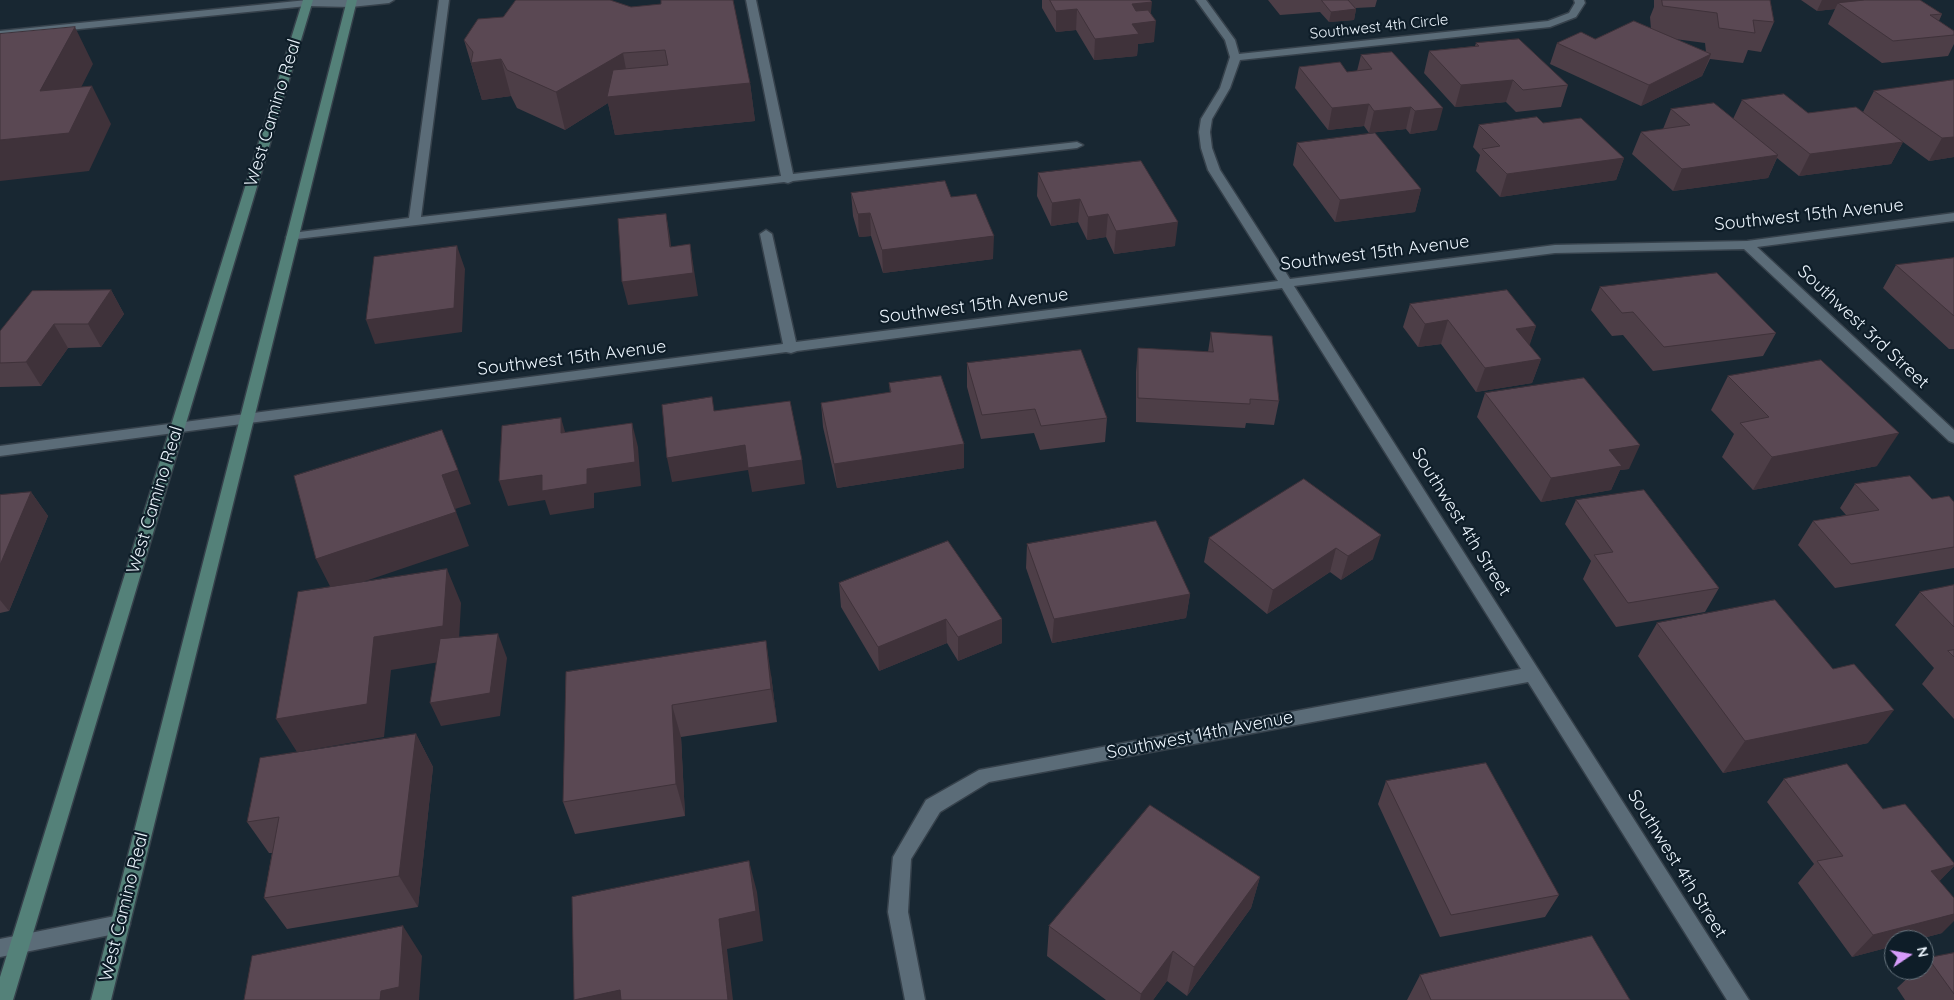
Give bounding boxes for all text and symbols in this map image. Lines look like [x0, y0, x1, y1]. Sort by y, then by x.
street label: Southwest 4th Circle [1309, 11, 1449, 43]
street label: West Camino Real [240, 37, 306, 189]
street label: Southwest 15th Avenue [1713, 194, 1905, 236]
street label: Southwest 15th Avenue [1279, 231, 1471, 275]
street label: Southwest 3rd Street [1793, 261, 1933, 393]
street label: Southwest 15th Avenue [878, 284, 1070, 328]
street label: Southwest 15th Avenue [476, 336, 668, 380]
street label: West Camino Real [122, 424, 188, 576]
street label: Southwest 4th Street [1407, 444, 1515, 600]
street label: Southwest 14th Avenue [1105, 706, 1295, 764]
street label: Southwest 4th Street [1623, 786, 1731, 942]
street label: West Camino Real [95, 830, 153, 984]
north arrow [1884, 930, 1934, 980]
text: N [1913, 945, 1933, 959]

